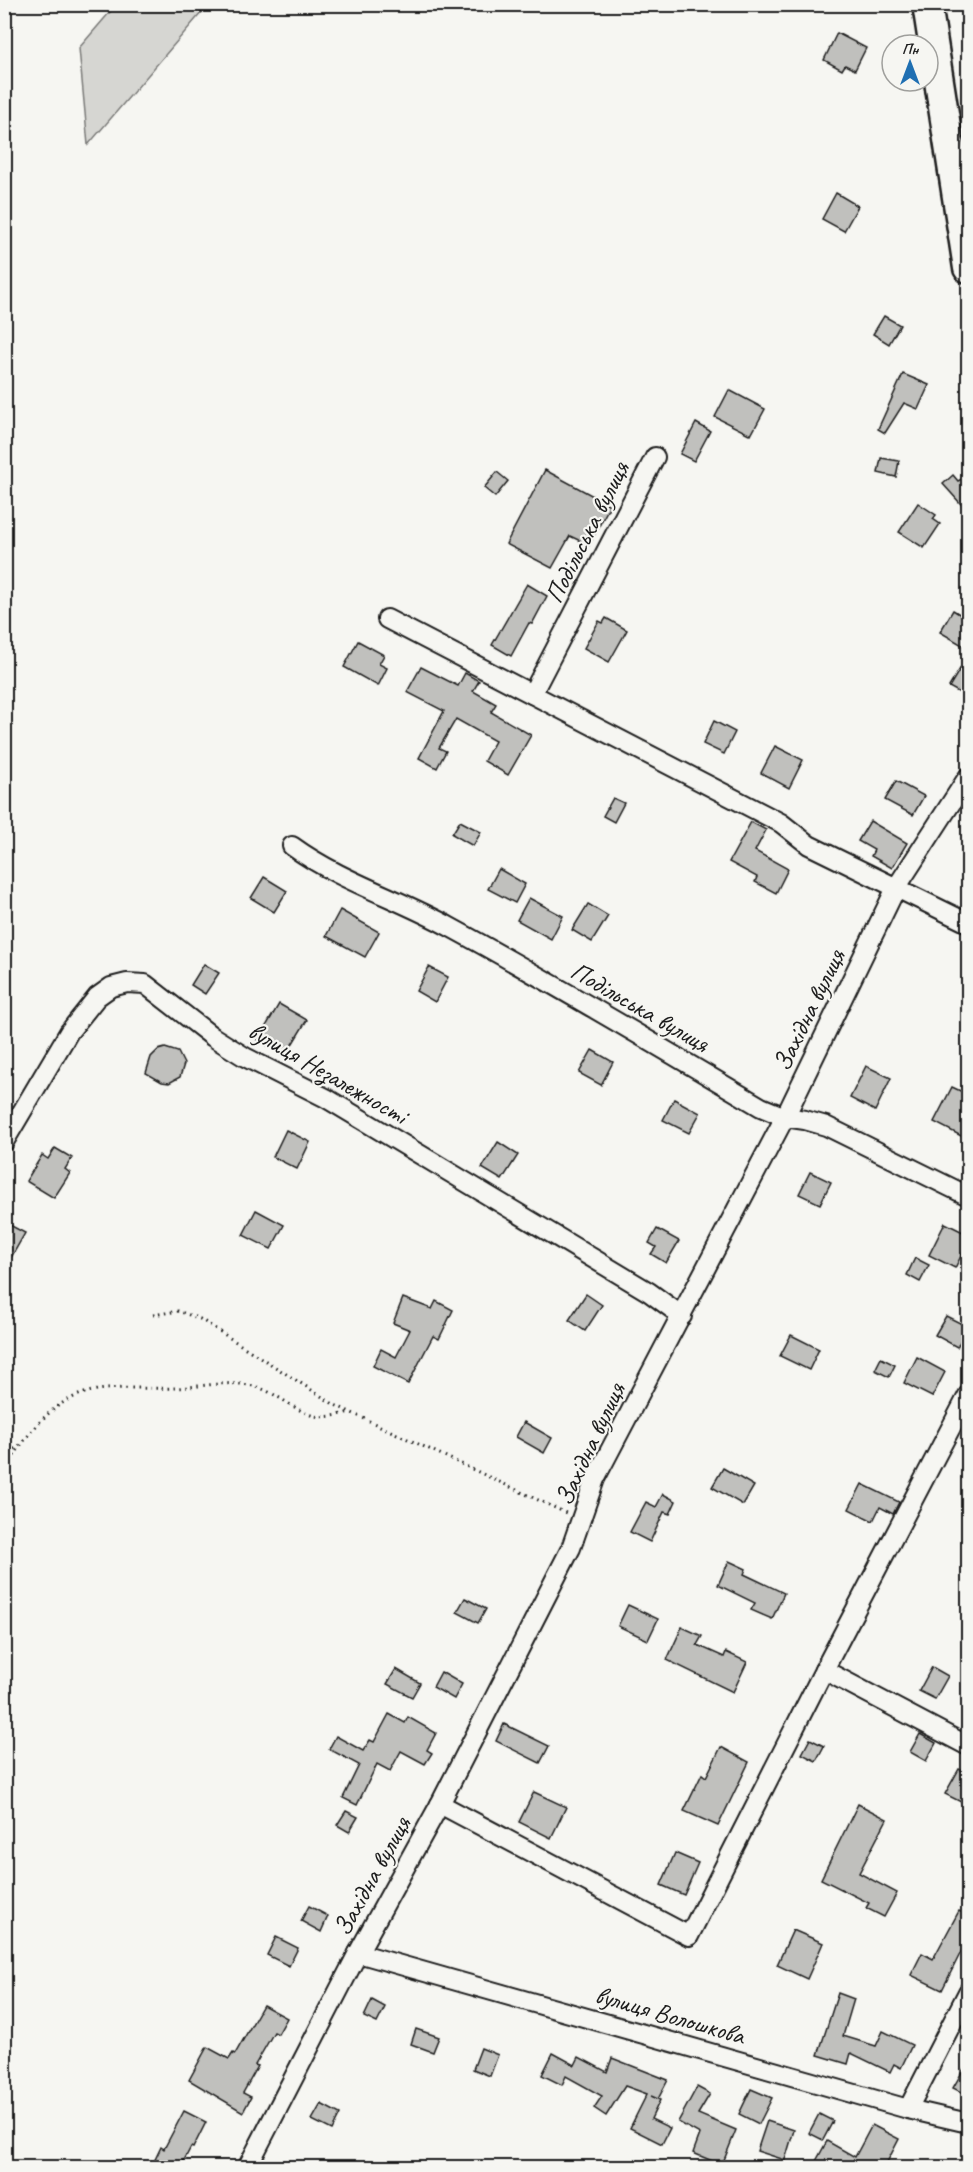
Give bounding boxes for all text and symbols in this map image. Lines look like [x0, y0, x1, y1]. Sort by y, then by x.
north arrow [880, 33, 940, 93]
text: Пн [902, 39, 919, 59]
street label: Подільська вулиця [537, 454, 637, 608]
street label: Західна вулиця [765, 942, 853, 1076]
street label: Подільська вулиця [565, 954, 717, 1061]
street label: вулиця Незалежності [242, 1014, 416, 1134]
street label: Західна вулиця [547, 1376, 633, 1511]
street label: Західна вулиця [326, 1809, 419, 1941]
street label: вулиця Волошкова [592, 1978, 750, 2053]

